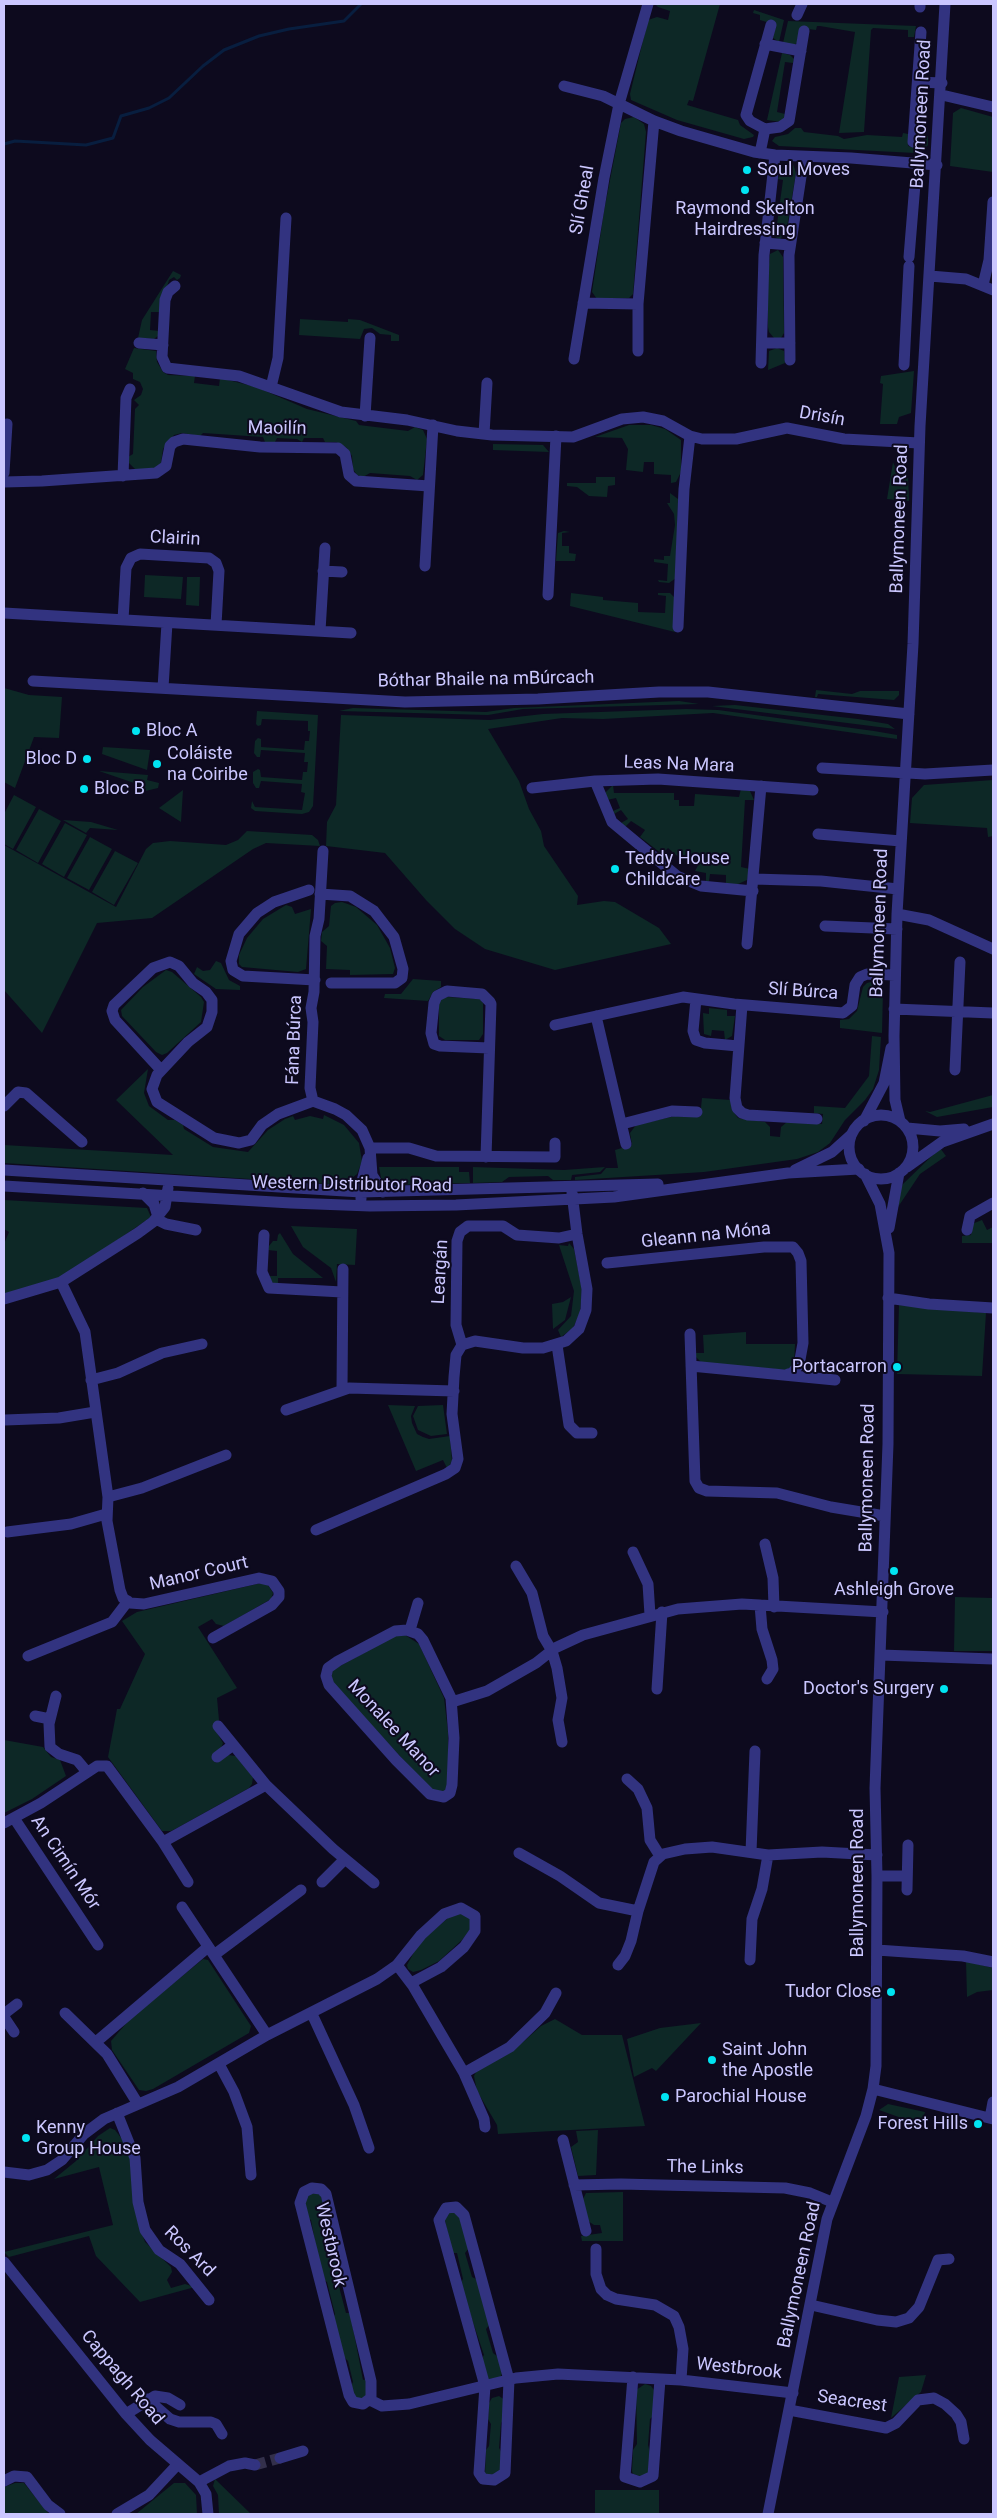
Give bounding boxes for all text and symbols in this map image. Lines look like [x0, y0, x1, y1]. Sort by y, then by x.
street label: Ballymoneen Road [907, 39, 937, 189]
place label: Soul Moves [757, 159, 850, 181]
street label: Slí Gheal [566, 164, 600, 236]
marker: Soul Moves [741, 164, 753, 176]
marker: Raymond Skelton Hairdressing [739, 184, 751, 196]
place label: Raymond Skelton Hairdressing [675, 198, 815, 240]
street label: Drisín [797, 402, 847, 432]
street label: Maoilín [247, 418, 307, 440]
street label: Ballymoneen Road [887, 444, 913, 594]
street label: Clairin [149, 527, 201, 551]
street label: Bóthar Bhaile na mBúrcach [377, 667, 595, 693]
place label: Bloc A [146, 720, 197, 742]
marker: Bloc A [130, 725, 142, 737]
place label: Coláiste na Coiribe [167, 743, 248, 786]
place label: Bloc D [25, 748, 77, 770]
street label: Leas Na Mara [623, 752, 735, 778]
marker: Bloc D [81, 753, 93, 765]
marker: Coláiste na Coiribe [151, 758, 163, 770]
place label: Bloc B [94, 778, 145, 800]
marker: Bloc B [78, 783, 90, 795]
place label: Teddy House Childcare [625, 848, 730, 891]
street label: Ballymoneen Road [867, 848, 893, 998]
marker: Teddy House Childcare [609, 863, 621, 875]
street label: Slí Búrca [767, 979, 839, 1005]
street label: Fána Búrca [283, 995, 307, 1085]
street label: Western Distributor Road [252, 1172, 452, 1198]
street label: Gleann na Móna [640, 1218, 772, 1254]
street label: Leargán [429, 1239, 453, 1305]
place label: Portacarron [792, 1356, 887, 1378]
marker: Portacarron [891, 1361, 903, 1373]
street label: Ballymoneen Road [856, 1403, 880, 1553]
street label: Manor Court [148, 1552, 250, 1596]
marker: Ashleigh Grove [888, 1565, 900, 1577]
place label: Ashleigh Grove [834, 1579, 954, 1601]
street label: Monalee Manor [342, 1676, 444, 1782]
place label: Doctor's Surgery [803, 1678, 934, 1700]
marker: Doctor's Surgery [938, 1683, 950, 1695]
street label: Ballymoneen Road [847, 1808, 869, 1958]
street label: An Cimín Mór [26, 1812, 104, 1914]
place label: Tudor Close [785, 1981, 881, 2003]
marker: Tudor Close [885, 1986, 897, 1998]
place label: Saint John the Apostle [722, 2039, 813, 2082]
marker: Saint John the Apostle [706, 2054, 718, 2066]
place label: Parochial House [675, 2086, 806, 2108]
marker: Parochial House [659, 2091, 671, 2103]
place label: Forest Hills [878, 2113, 968, 2135]
place label: Kenny Group House [36, 2117, 141, 2160]
marker: Forest Hills [972, 2118, 984, 2130]
marker: Kenny Group House [20, 2132, 32, 2144]
street label: The Links [666, 2157, 744, 2179]
street label: Ballymoneen Road [774, 2200, 826, 2350]
street label: Westbrook [310, 2201, 350, 2289]
street label: Ros Ard [159, 2222, 219, 2282]
street label: Cappagh Road [76, 2326, 168, 2430]
street label: Westbrook [695, 2354, 783, 2384]
street label: Seacrest [816, 2386, 888, 2418]

